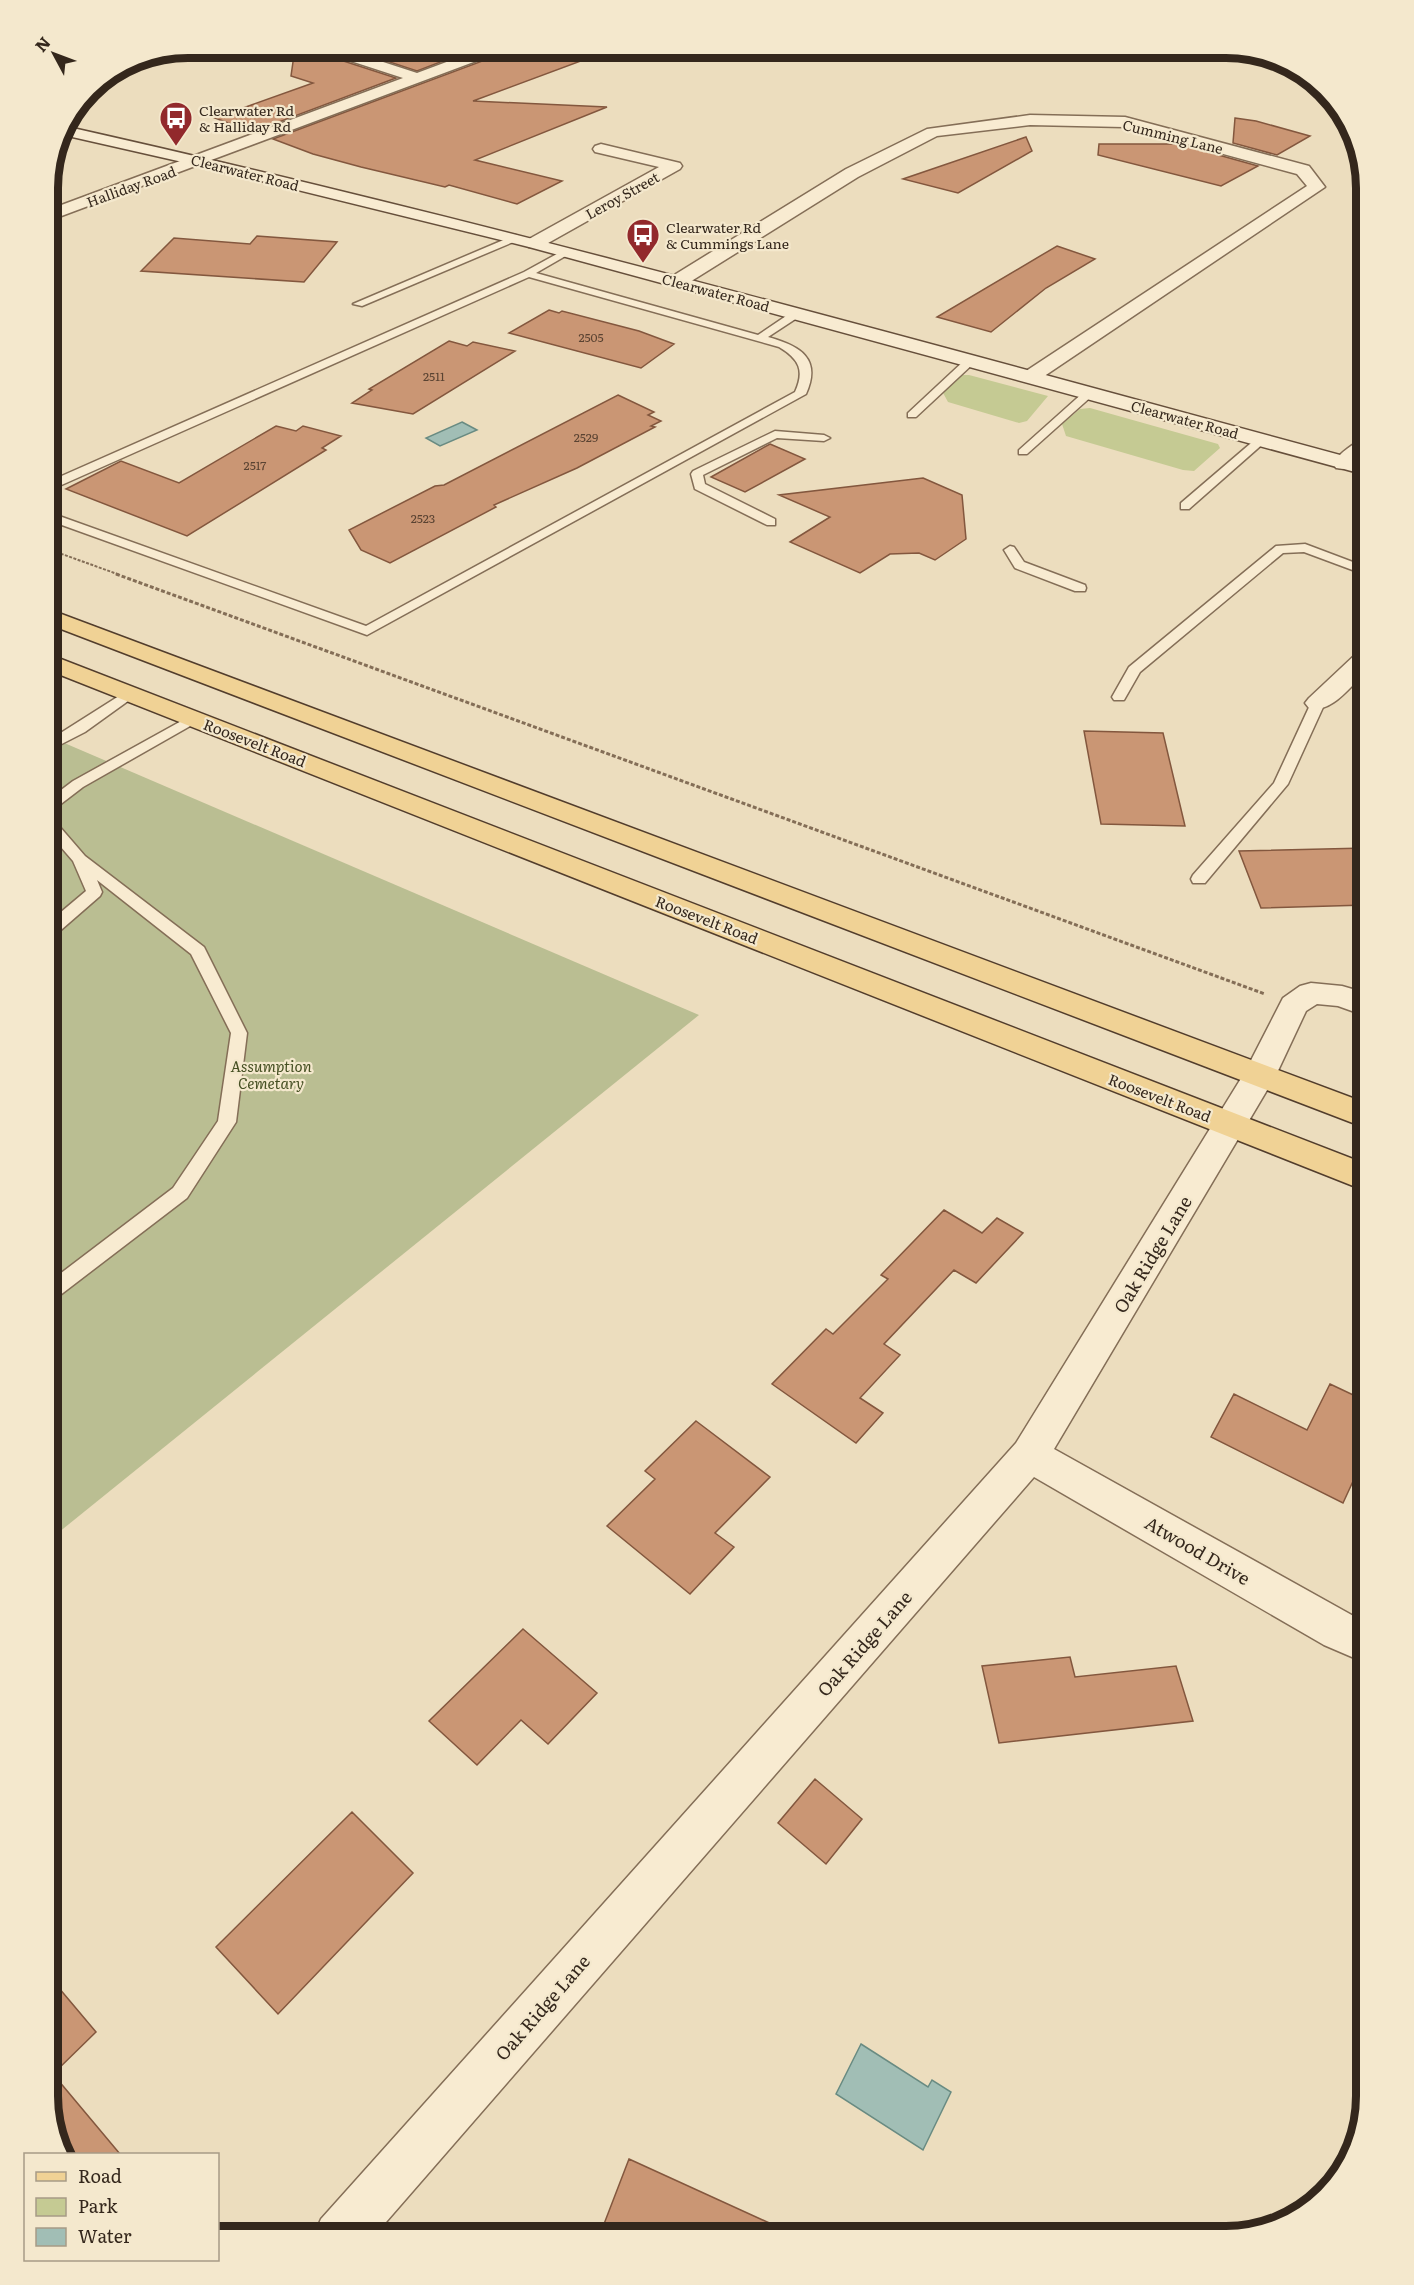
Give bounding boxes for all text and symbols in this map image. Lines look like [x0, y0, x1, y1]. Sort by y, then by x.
north arrow [24, 24, 84, 84]
text: N [28, 31, 55, 56]
bus stop icon: Clearwater Rd & Halliday Rd [158, 100, 194, 147]
place label: Clearwater Rd & Halliday Rd [199, 100, 294, 136]
street label: Cumming Lane [1121, 114, 1225, 158]
street label: Clearwater Road [189, 149, 301, 195]
street label: Halliday Road [84, 160, 179, 211]
street label: Leroy Street [582, 166, 663, 223]
bus stop icon: Clearwater Rd & Cummings Lane [625, 217, 661, 264]
place label: Clearwater Rd & Cummings Lane [666, 217, 789, 253]
street label: Clearwater Road [660, 268, 772, 316]
house number: 2505 [578, 328, 604, 346]
house number: 2511 [423, 367, 445, 385]
street label: Clearwater Road [1129, 395, 1241, 443]
house number: 2529 [574, 428, 598, 446]
house number: 2517 [244, 456, 266, 474]
house number: 2523 [411, 509, 435, 527]
street label: Roosevelt Road [200, 712, 310, 772]
street label: Roosevelt Road [652, 889, 762, 949]
park label: Assumption Cemetary [230, 1054, 312, 1094]
street label: Roosevelt Road [1105, 1067, 1215, 1127]
street label: Oak Ridge Lane [1106, 1190, 1198, 1318]
street label: Atwood Drive [1140, 1509, 1256, 1591]
street label: Oak Ridge Lane [810, 1584, 918, 1702]
street label: Oak Ridge Lane [488, 1948, 596, 2066]
legend [24, 2153, 219, 2261]
text: Road [78, 2162, 122, 2189]
text: Park [78, 2192, 119, 2219]
text: Water [78, 2222, 132, 2249]

